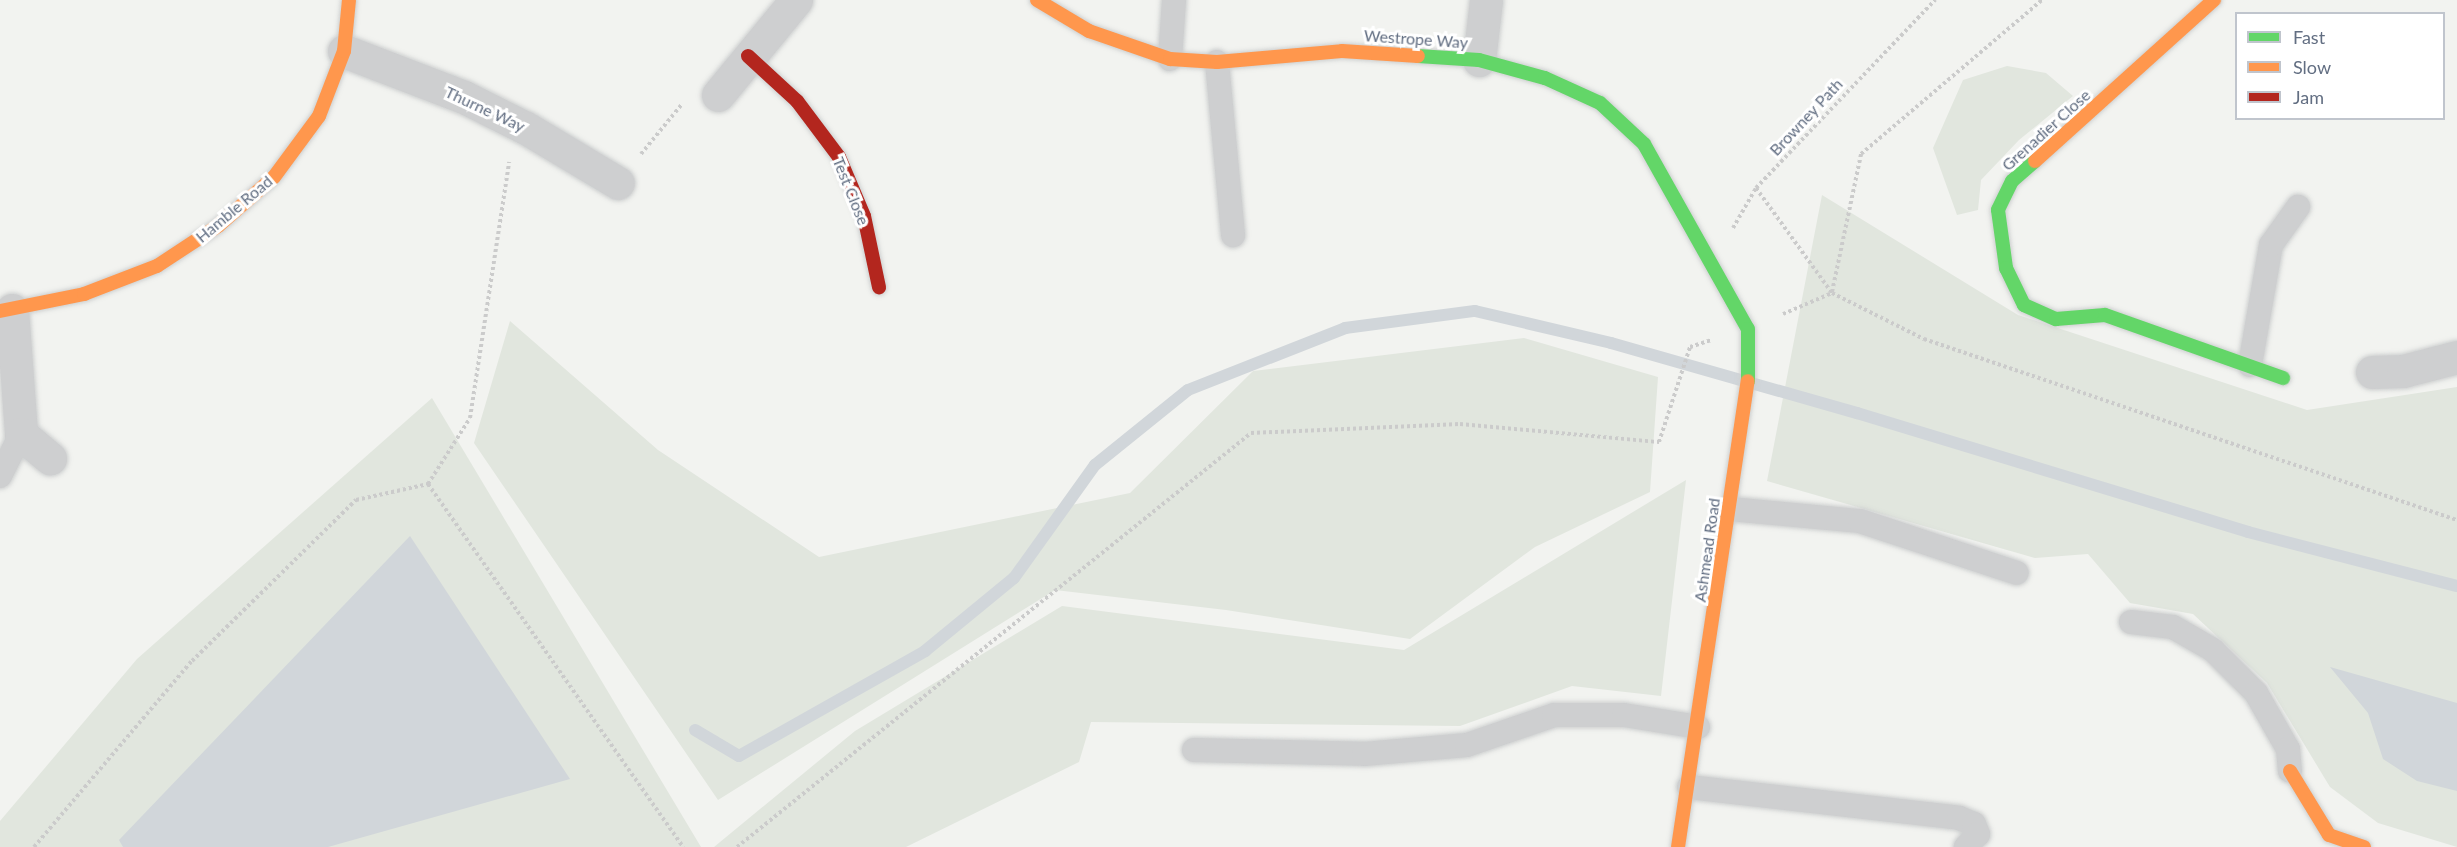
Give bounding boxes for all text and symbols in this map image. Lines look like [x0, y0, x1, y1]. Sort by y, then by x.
legend [2235, 12, 2445, 120]
street label: Westrope Way [1363, 26, 1469, 52]
text: Fast [2293, 26, 2325, 48]
text: Slow [2293, 56, 2331, 78]
street label: Browney Path [1765, 74, 1847, 160]
street label: Thurne Way [442, 82, 528, 136]
street label: Grenadier Close [1998, 85, 2094, 175]
text: Jam [2293, 86, 2324, 108]
street label: Test Close [829, 154, 873, 228]
street label: Hamble Road [192, 171, 276, 247]
street label: Ashmead Road [1690, 497, 1724, 603]

